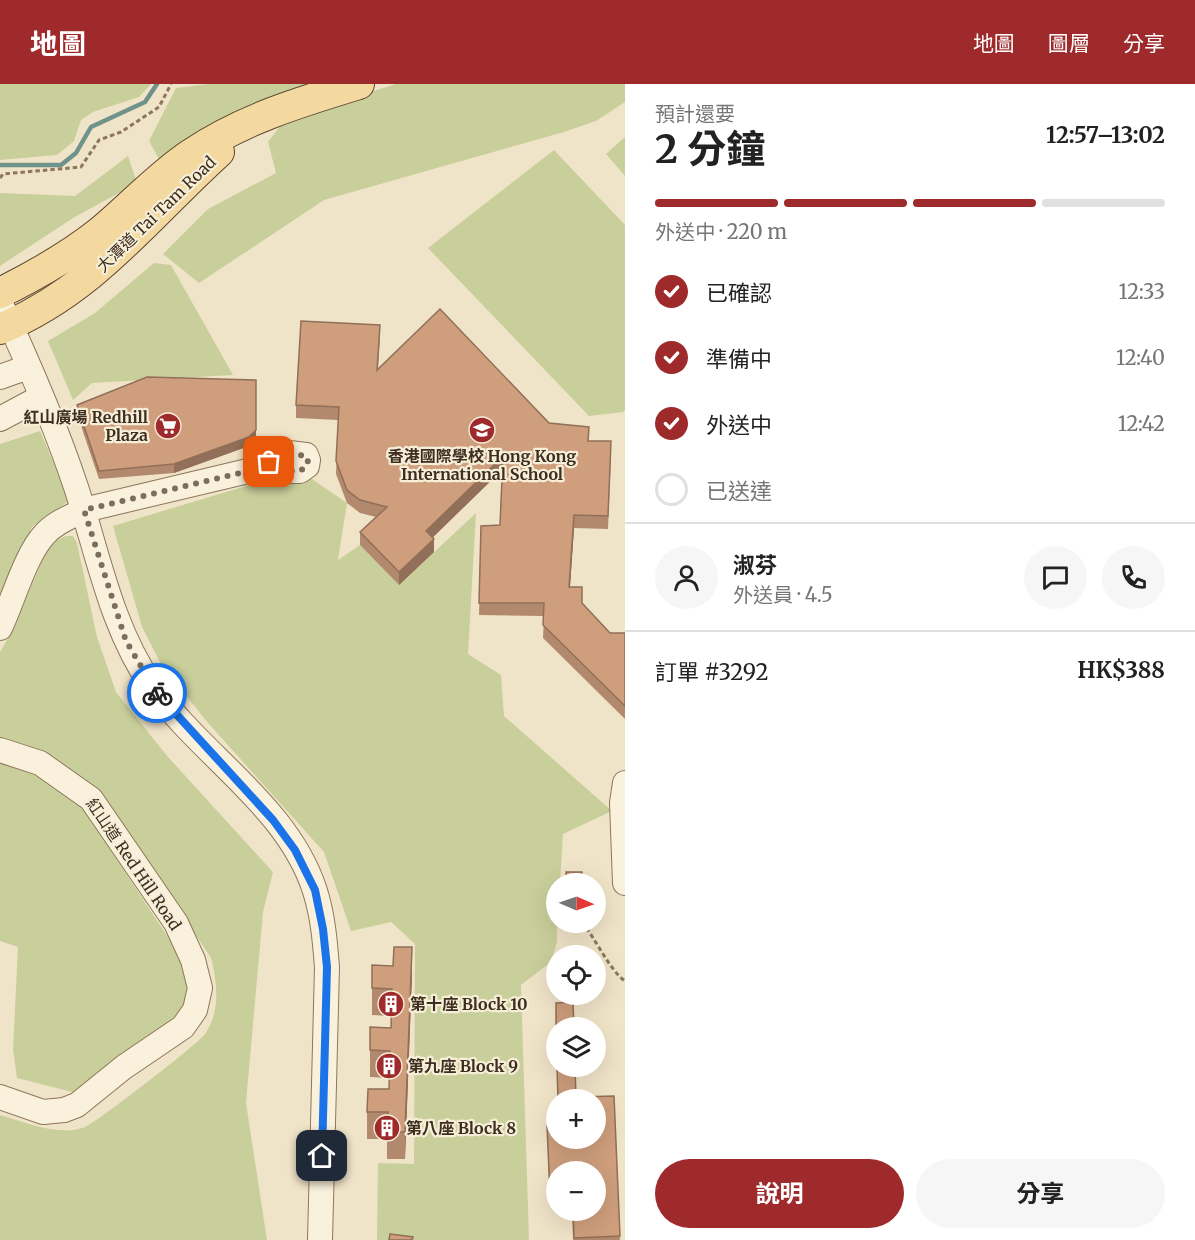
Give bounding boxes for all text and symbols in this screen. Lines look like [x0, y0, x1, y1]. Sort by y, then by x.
text: 地圖 [30, 26, 86, 62]
text: 地圖 [973, 30, 1015, 57]
text: 圖層 [1048, 30, 1090, 57]
text: 分享 [1123, 30, 1165, 57]
text: 預計還要 [655, 101, 735, 126]
text: 12:57–13:02 [1046, 121, 1165, 149]
text: 2 分鐘 [655, 125, 765, 174]
street label: 大潭道 Tai Tam Road [92, 152, 220, 276]
text: 外送中 · 220 m [655, 219, 787, 244]
icon: check [655, 275, 688, 308]
text: 已確認 [706, 279, 772, 307]
text: 12:33 [1119, 279, 1165, 304]
icon: check [655, 341, 688, 374]
text: 準備中 [706, 345, 772, 373]
text: 12:40 [1116, 345, 1165, 370]
place label: 紅山廣場 Redhill Plaza [24, 407, 148, 445]
icon: check [655, 407, 688, 440]
supermarket icon: 紅山廣場 Redhill Plaza [153, 411, 183, 441]
text: 外送中 [706, 411, 772, 439]
text: 12:42 [1118, 411, 1165, 436]
school or university icon: 香港國際學校 Hong Kong International School [467, 415, 497, 445]
pin [243, 436, 294, 487]
icon: bag [252, 445, 285, 478]
place label: 香港國際學校 Hong Kong International School [388, 446, 576, 484]
text: 已送達 [706, 477, 772, 505]
button: person [655, 546, 718, 609]
button: chat [1024, 546, 1087, 609]
button: phone [1102, 546, 1165, 609]
text: 淑芬 [733, 551, 777, 579]
text: 外送員 · 4.5 [733, 582, 833, 607]
text: HK$388 [1077, 656, 1165, 684]
text: 訂單 #3292 [655, 658, 769, 686]
courier [127, 663, 187, 723]
icon: bike [141, 677, 174, 710]
street label: 紅山道 Red Hill Road [82, 794, 186, 934]
north arrow [546, 873, 606, 933]
map controls [546, 873, 606, 1221]
button: locate [546, 945, 606, 1005]
building icon: 第十座 Block 10 [376, 989, 406, 1019]
place label: 第十座 Block 10 [410, 994, 528, 1014]
button: layers [546, 1017, 606, 1077]
building icon: 第九座 Block 9 [374, 1051, 404, 1081]
place label: 第九座 Block 9 [408, 1056, 518, 1076]
button: + [546, 1089, 606, 1149]
building icon: 第八座 Block 8 [372, 1113, 402, 1143]
place label: 第八座 Block 8 [406, 1118, 516, 1138]
pin [296, 1130, 347, 1181]
icon: home [305, 1139, 338, 1172]
button: 說明 [655, 1159, 904, 1228]
button: 分享 [916, 1159, 1165, 1228]
button: − [546, 1161, 606, 1221]

